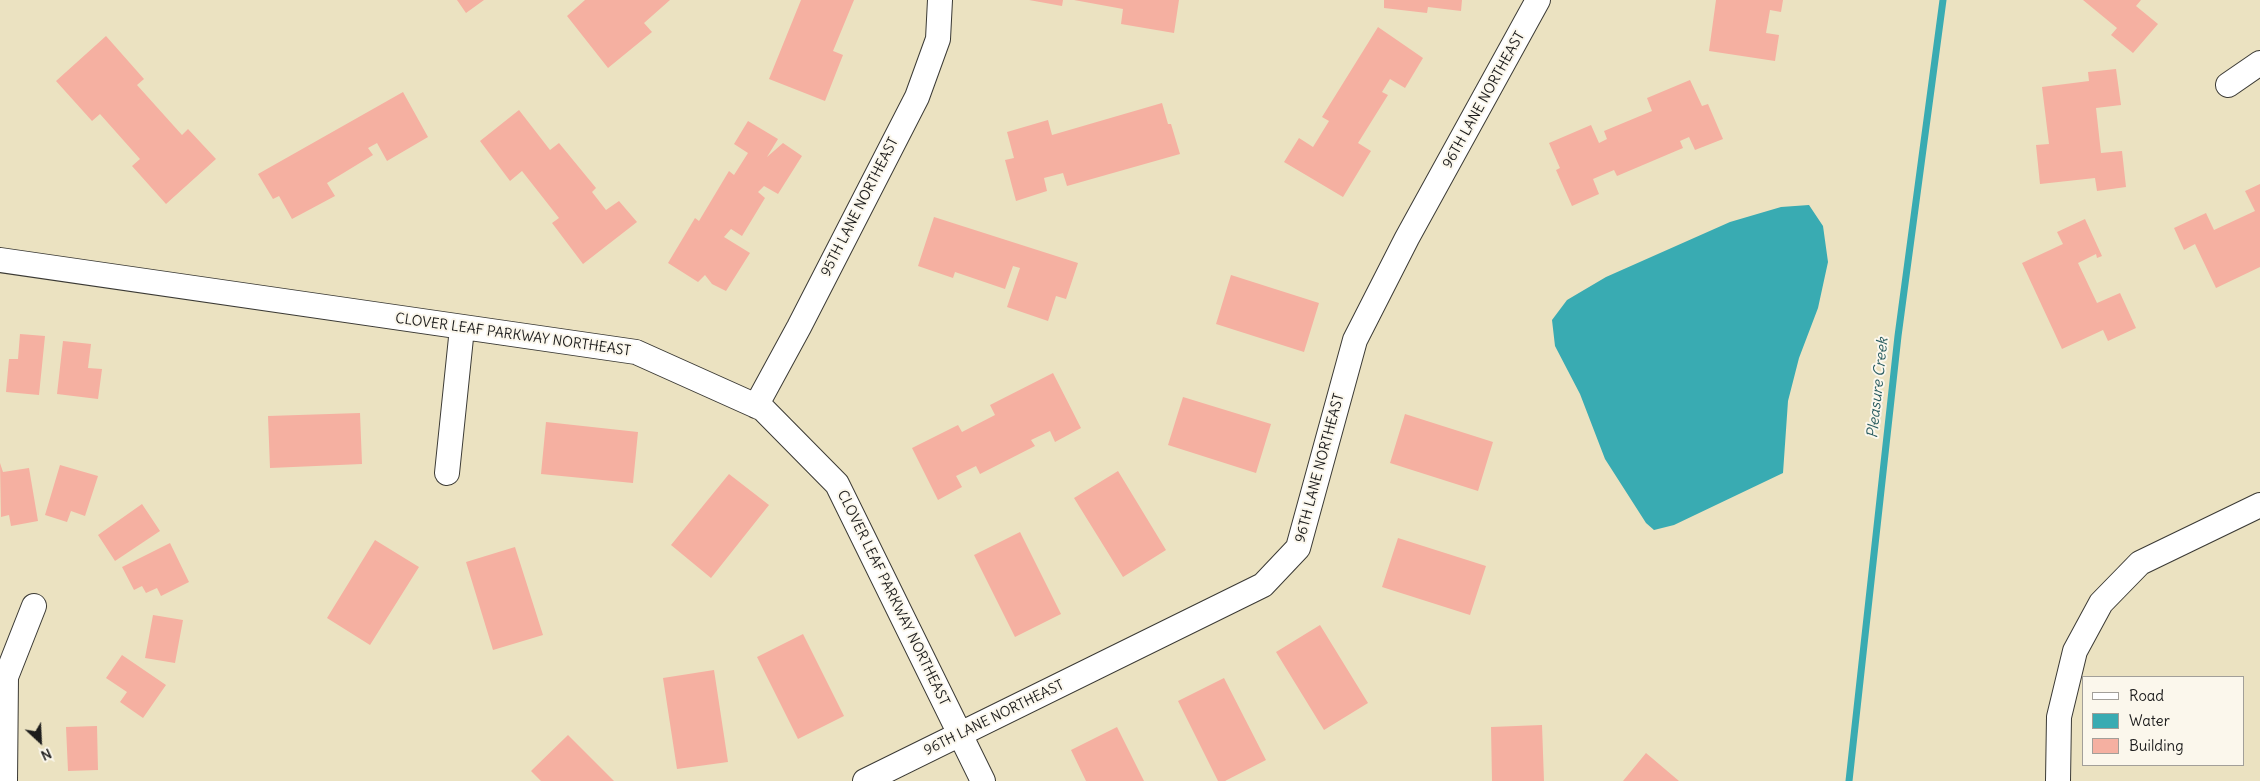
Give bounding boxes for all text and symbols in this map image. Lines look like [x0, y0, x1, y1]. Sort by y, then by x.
street label: 96TH LANE NORTHEAST [1439, 29, 1529, 171]
street label: 95TH LANE NORTHEAST [818, 135, 902, 279]
street label: CLOVER LEAF PARKWAY NORTHEAST [394, 310, 632, 360]
water label: Pleasure Creek [1864, 337, 1892, 439]
street label: 96TH LANE NORTHEAST [1292, 392, 1348, 544]
street label: CLOVER LEAF PARKWAY NORTHEAST [833, 488, 953, 708]
legend [2082, 676, 2245, 766]
street label: 96TH LANE NORTHEAST [921, 677, 1067, 759]
text: Road [2129, 686, 2164, 705]
text: Water [2129, 711, 2170, 730]
north arrow [15, 716, 65, 766]
text: Building [2129, 736, 2184, 755]
text: N [38, 744, 55, 765]

